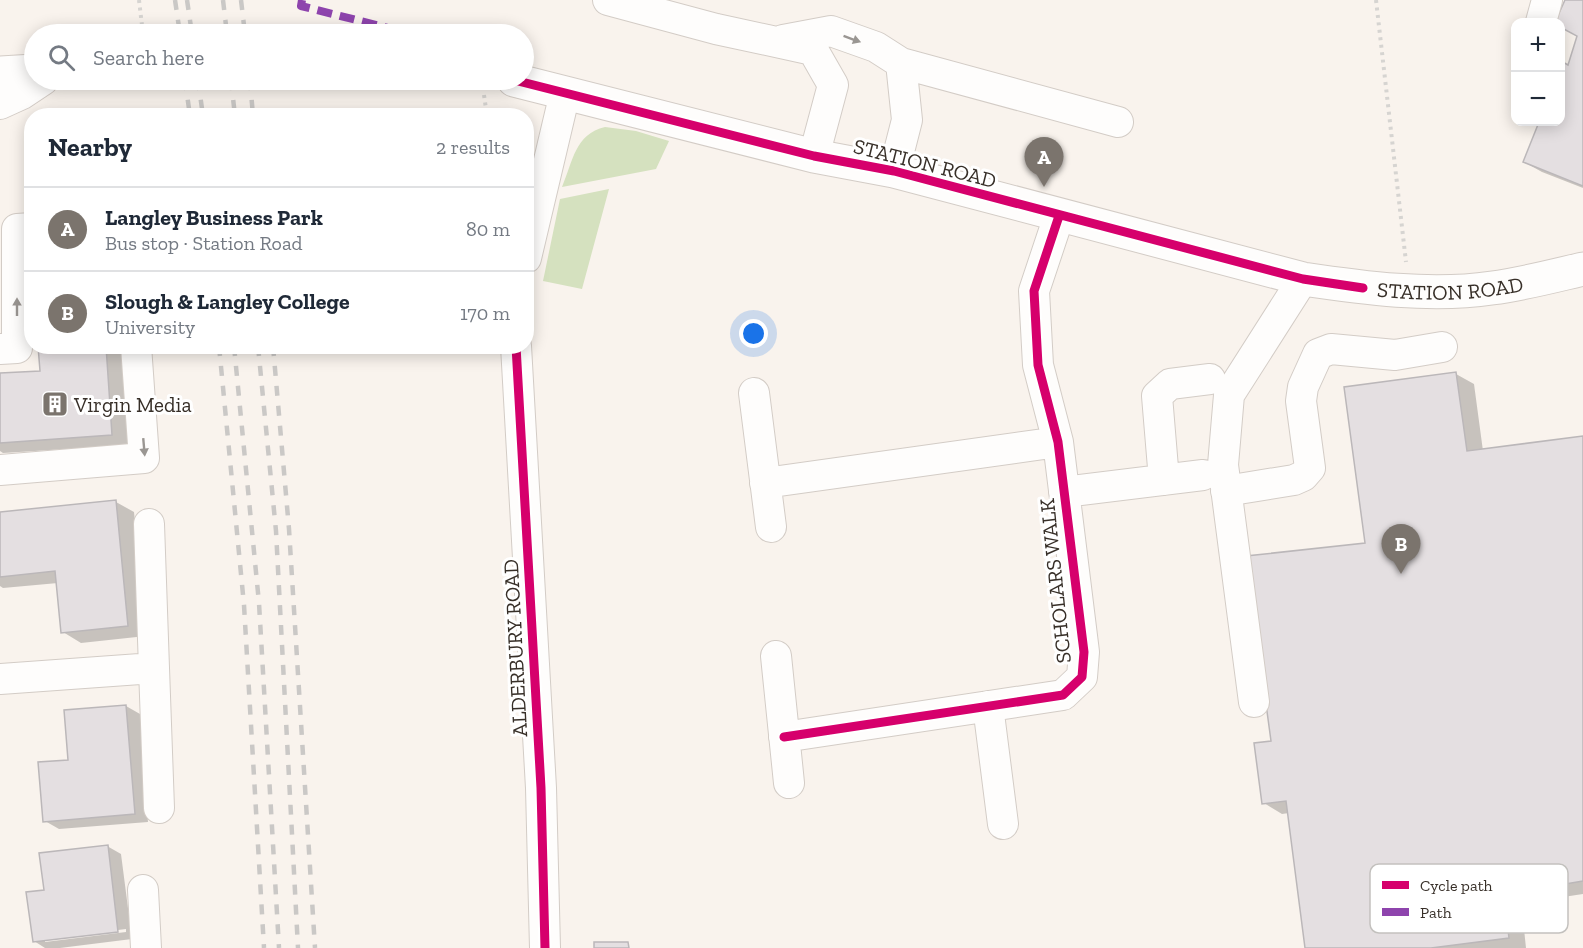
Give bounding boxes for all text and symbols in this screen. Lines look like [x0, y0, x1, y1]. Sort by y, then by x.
map controls [1511, 18, 1565, 126]
button: + [1511, 18, 1565, 72]
search box [24, 24, 534, 90]
one-way arrow [843, 34, 861, 44]
icon: search [45, 41, 78, 74]
text: Search here [93, 44, 204, 71]
button: − [1511, 72, 1565, 126]
text: Nearby [48, 131, 132, 163]
street label: STATION ROAD [851, 133, 999, 193]
text: 2 results [436, 135, 510, 159]
pin: A [1024, 138, 1064, 187]
text: Langley Business Park [105, 204, 323, 231]
text: A [61, 217, 74, 241]
text: 80 m [466, 217, 510, 241]
text: Bus stop · Station Road [105, 231, 303, 255]
street label: STATION ROAD [1376, 271, 1525, 304]
text: Slough & Langley College [105, 288, 350, 315]
one-way arrow [12, 297, 22, 316]
text: B [61, 301, 74, 325]
text: 170 m [460, 301, 510, 325]
text: University [105, 315, 195, 339]
your location [739, 319, 768, 348]
building icon: Virgin Media [40, 389, 70, 419]
place label: Virgin Media [73, 392, 192, 417]
one-way arrow [139, 437, 148, 456]
street label: SCHOLARS WALK [1034, 497, 1076, 665]
pin: B [1382, 524, 1420, 574]
street label: ALDERBURY ROAD [498, 558, 532, 738]
legend [1370, 864, 1568, 933]
text: Cycle path [1420, 876, 1493, 895]
text: Path [1420, 903, 1452, 922]

